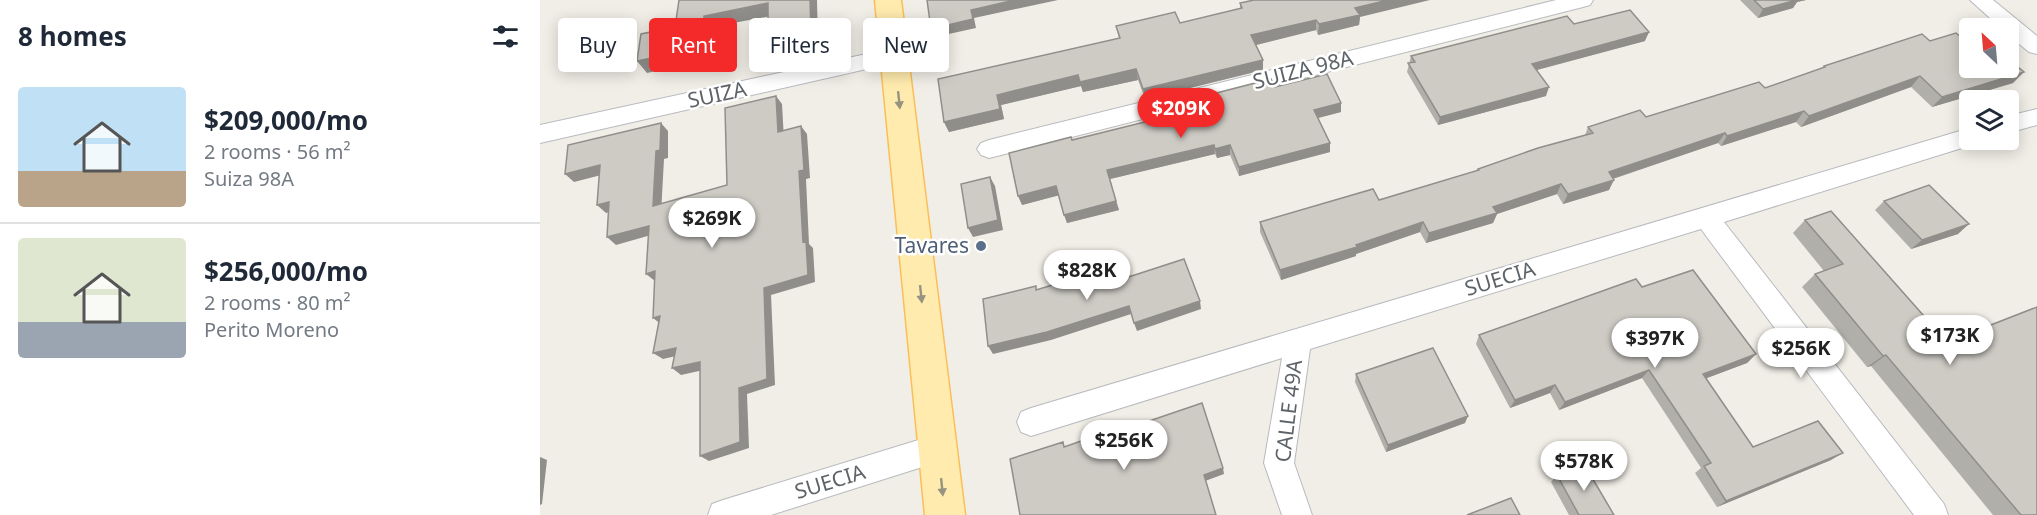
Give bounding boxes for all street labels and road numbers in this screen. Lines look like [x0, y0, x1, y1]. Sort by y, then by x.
street label: SUIZA 98A [1250, 43, 1356, 95]
street label: SUIZA [685, 74, 749, 114]
street label: SUECIA [1461, 254, 1539, 302]
street label: CALLE 49A [1268, 357, 1308, 464]
street label: SUECIA [791, 457, 869, 505]

